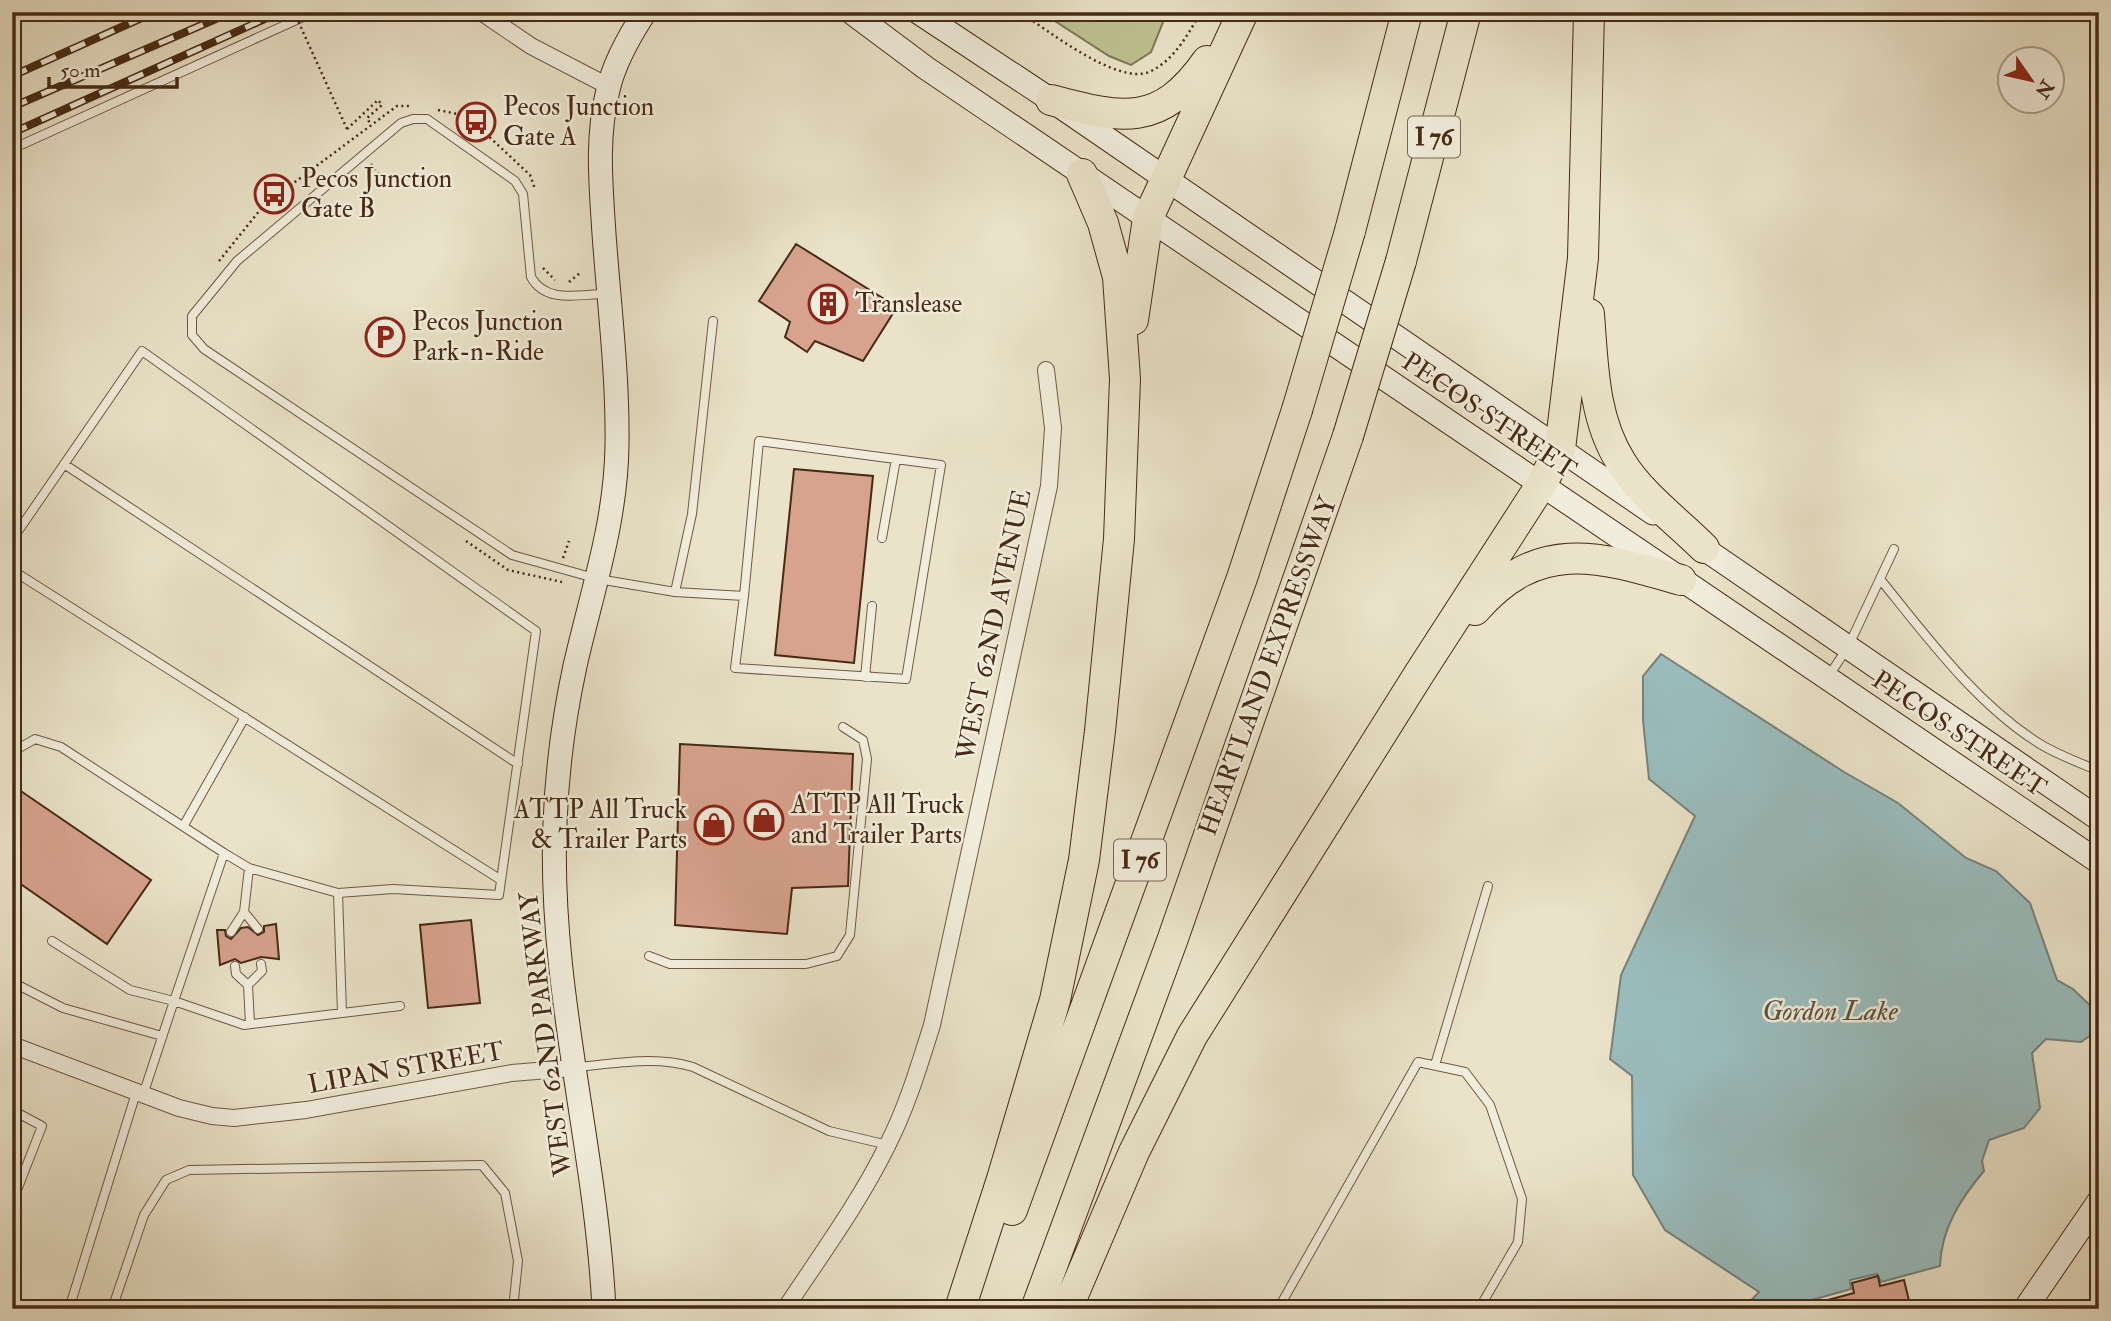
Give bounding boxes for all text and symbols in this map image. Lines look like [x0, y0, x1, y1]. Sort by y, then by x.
scale bar [49, 46, 177, 90]
north arrow [1996, 46, 2066, 116]
text: 50 m [60, 57, 101, 84]
text: N [2029, 74, 2060, 104]
place label: Pecos Junction Gate A [503, 91, 654, 153]
bus stop icon: Pecos Junction Gate A [455, 101, 497, 143]
road number: I 76 [1408, 117, 1460, 158]
place label: Pecos Junction Gate B [301, 163, 452, 225]
bus stop icon: Pecos Junction Gate B [253, 173, 295, 215]
building icon: Translease [807, 283, 849, 325]
place label: Translease [855, 288, 962, 320]
place label: Pecos Junction Park-n-Ride [412, 306, 563, 368]
parking icon: Pecos Junction Park-n-Ride [364, 316, 406, 358]
street label: PECOS STREET [1396, 346, 1582, 486]
street label: WEST 62ND AVENUE [949, 486, 1038, 765]
street label: HEARTLAND EXPRESSWAY [1192, 491, 1345, 840]
street label: PECOS STREET [1866, 664, 2052, 804]
place label: ATTP All Truck and Trailer Parts [790, 789, 965, 851]
place label: ATTP All Truck & Trailer Parts [513, 794, 688, 856]
shop icon: ATTP All Truck and Trailer Parts [743, 799, 785, 841]
shop icon: ATTP All Truck & Trailer Parts [693, 804, 735, 846]
road number: I 76 [1114, 840, 1166, 880]
street label: WEST 62ND PARKWAY [513, 889, 579, 1179]
water label: Gordon Lake [1762, 994, 1899, 1029]
street label: LIPAN STREET [306, 1035, 506, 1101]

